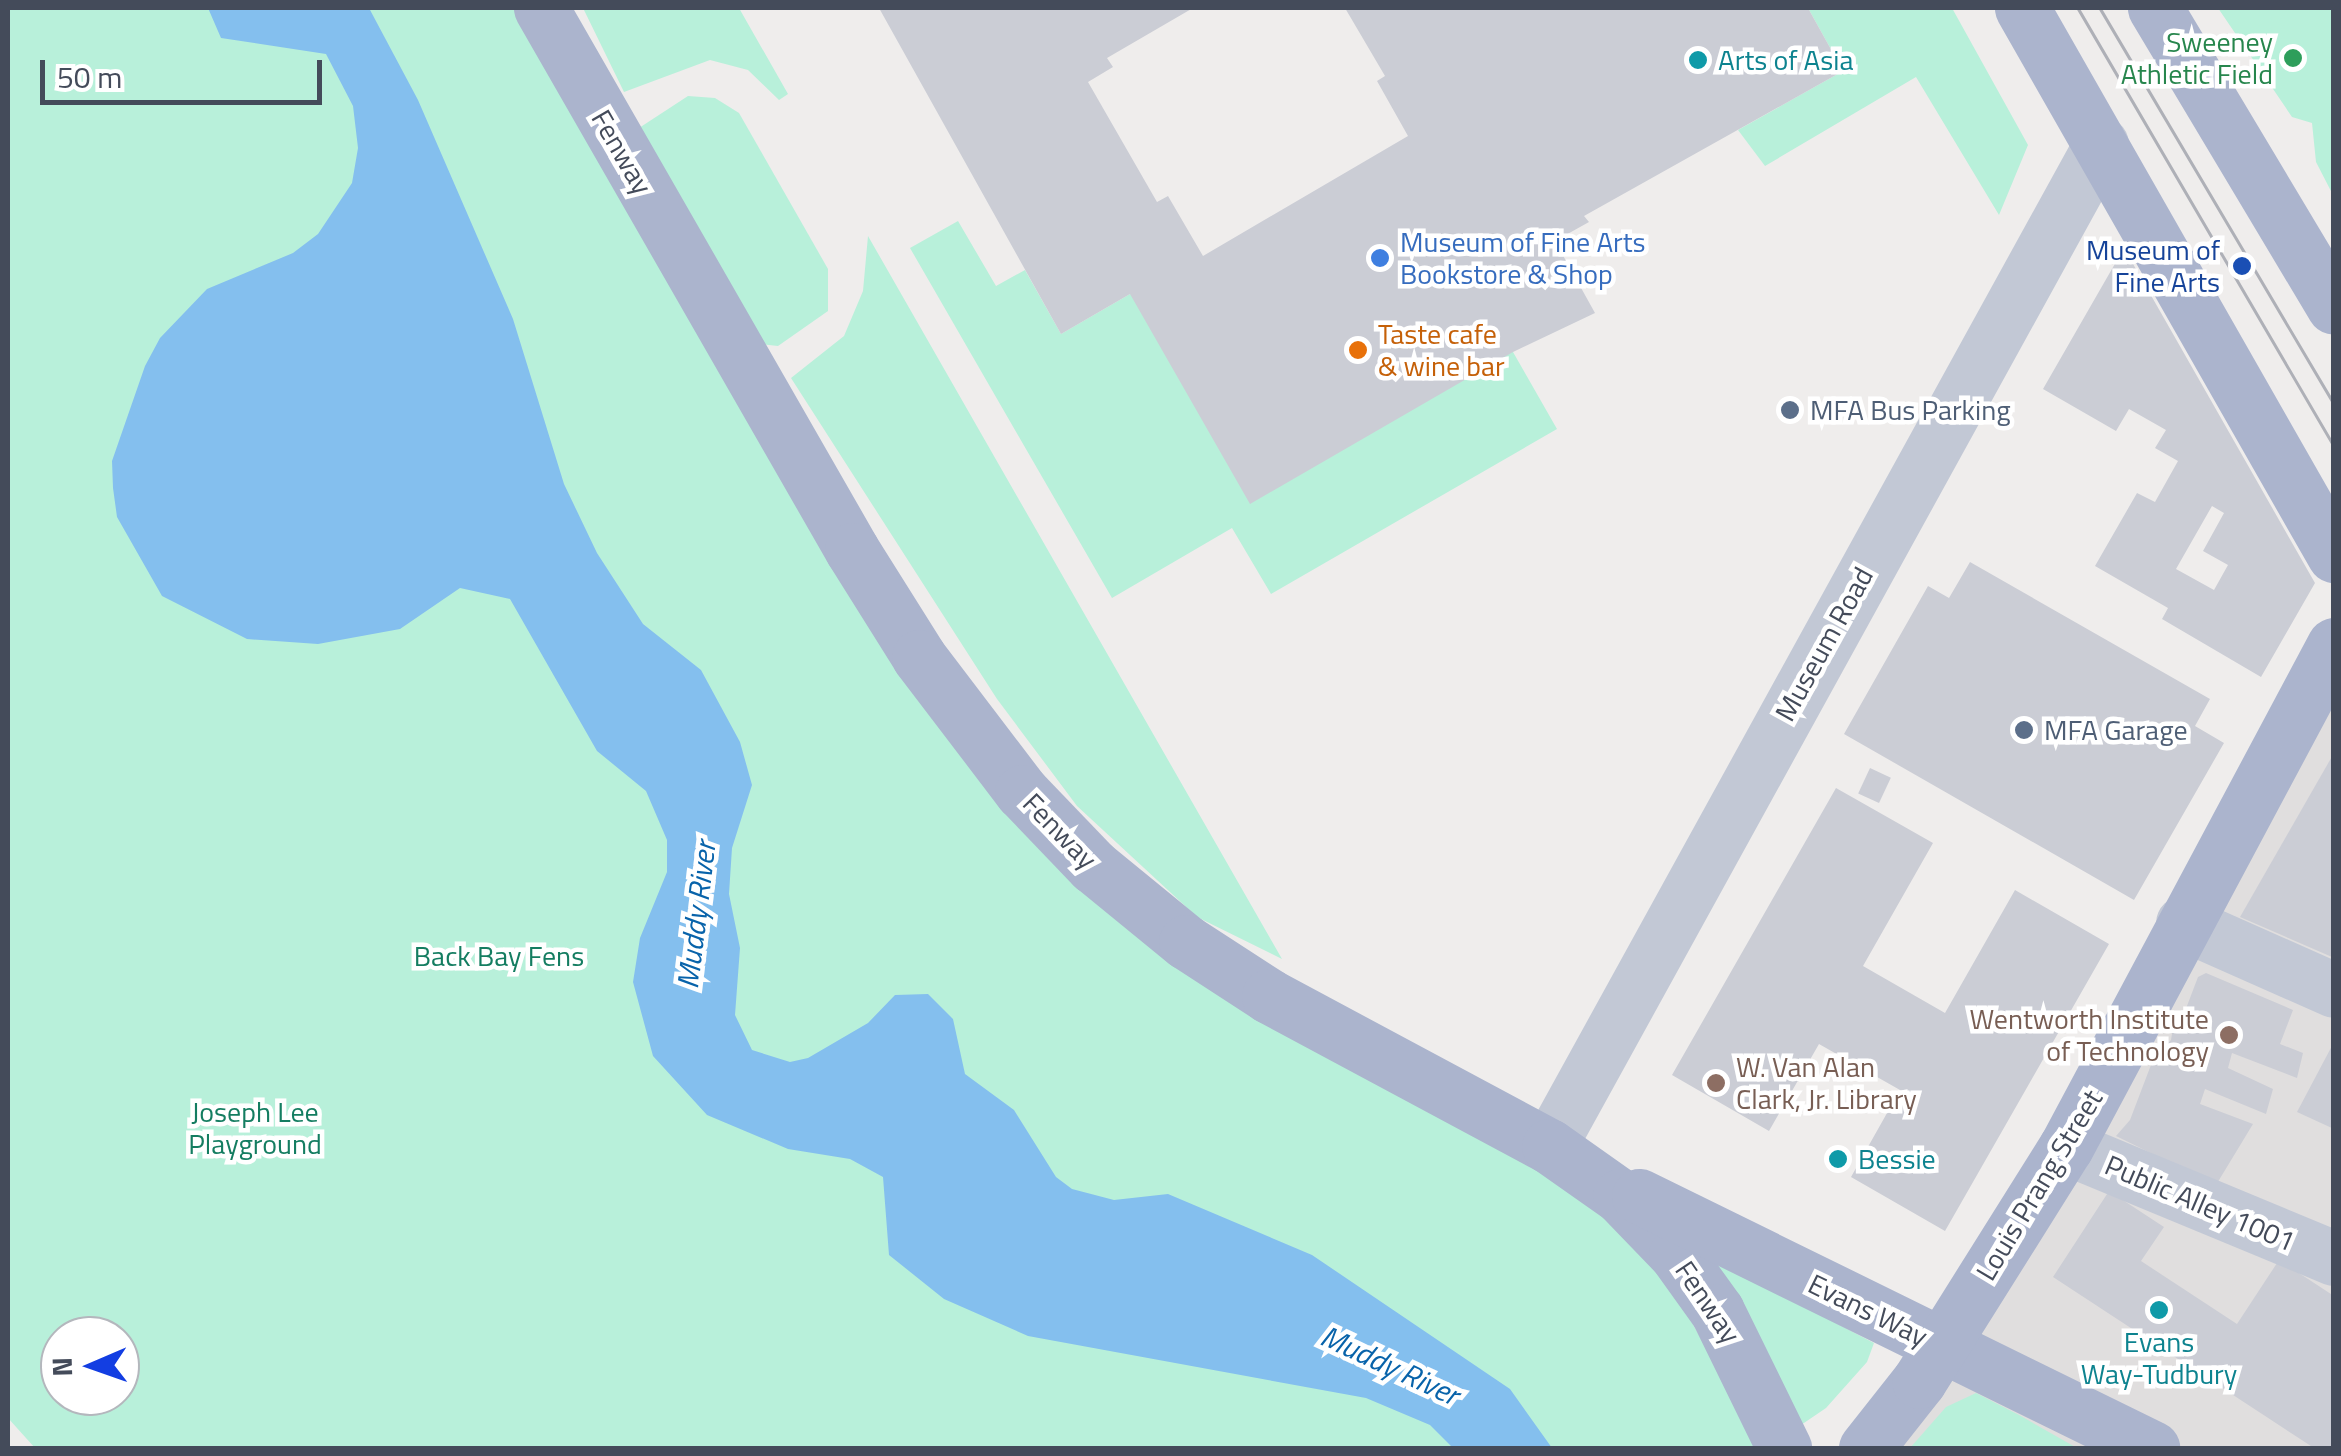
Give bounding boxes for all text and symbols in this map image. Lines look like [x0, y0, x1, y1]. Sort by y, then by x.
place label: Sweeney Athletic Field [2121, 25, 2273, 91]
scale bar [45, 40, 328, 102]
place label: Arts of Asia [1718, 43, 1853, 77]
marker: Sweeney Athletic Field [2282, 47, 2304, 69]
marker: Arts of Asia [1687, 49, 1709, 71]
text: 50 m [57, 54, 122, 100]
street label: Fenway [584, 104, 660, 200]
place label: Museum of Fine Arts Bookstore & Shop [1400, 225, 1646, 291]
place label: Museum of Fine Arts [2086, 233, 2220, 299]
marker: Museum of Fine Arts Bookstore & Shop [1369, 247, 1391, 269]
marker: Museum of Fine Arts [2229, 253, 2255, 279]
place label: Taste cafe & wine bar [1378, 317, 1505, 383]
marker: Taste cafe & wine bar [1347, 339, 1369, 361]
place label: MFA Bus Parking [1810, 393, 2011, 427]
marker: MFA Bus Parking [1779, 399, 1801, 421]
street label: Museum Road [1768, 561, 1880, 727]
place label: MFA Garage [2044, 713, 2188, 747]
marker: MFA Garage [2013, 719, 2035, 741]
street label: Fenway [1016, 786, 1104, 876]
water label: Muddy River [669, 839, 723, 991]
park label: Back Bay Fens [414, 939, 584, 973]
place label: Wentworth Institute of Technology [1970, 1002, 2209, 1068]
marker: Wentworth Institute of Technology [2218, 1024, 2240, 1046]
place label: W. Van Alan Clark, Jr. Library [1736, 1050, 1917, 1116]
marker: W. Van Alan Clark, Jr. Library [1705, 1072, 1727, 1094]
street label: Louis Prang Street [1969, 1084, 2109, 1286]
park label: Joseph Lee Playground [188, 1095, 322, 1161]
place label: Bessie [1858, 1142, 1936, 1176]
marker: Bessie [1827, 1148, 1849, 1170]
street label: Public Alley 1001 [2100, 1148, 2300, 1258]
street label: Fenway [1668, 1255, 1748, 1349]
street label: Evans Way [1803, 1267, 1933, 1353]
marker: Evans Way-Tudbury [2148, 1299, 2170, 1321]
north arrow [40, 1316, 140, 1416]
water label: Muddy River [1315, 1317, 1465, 1413]
place label: Evans Way-Tudbury [2081, 1325, 2237, 1391]
text: N [40, 1357, 83, 1377]

